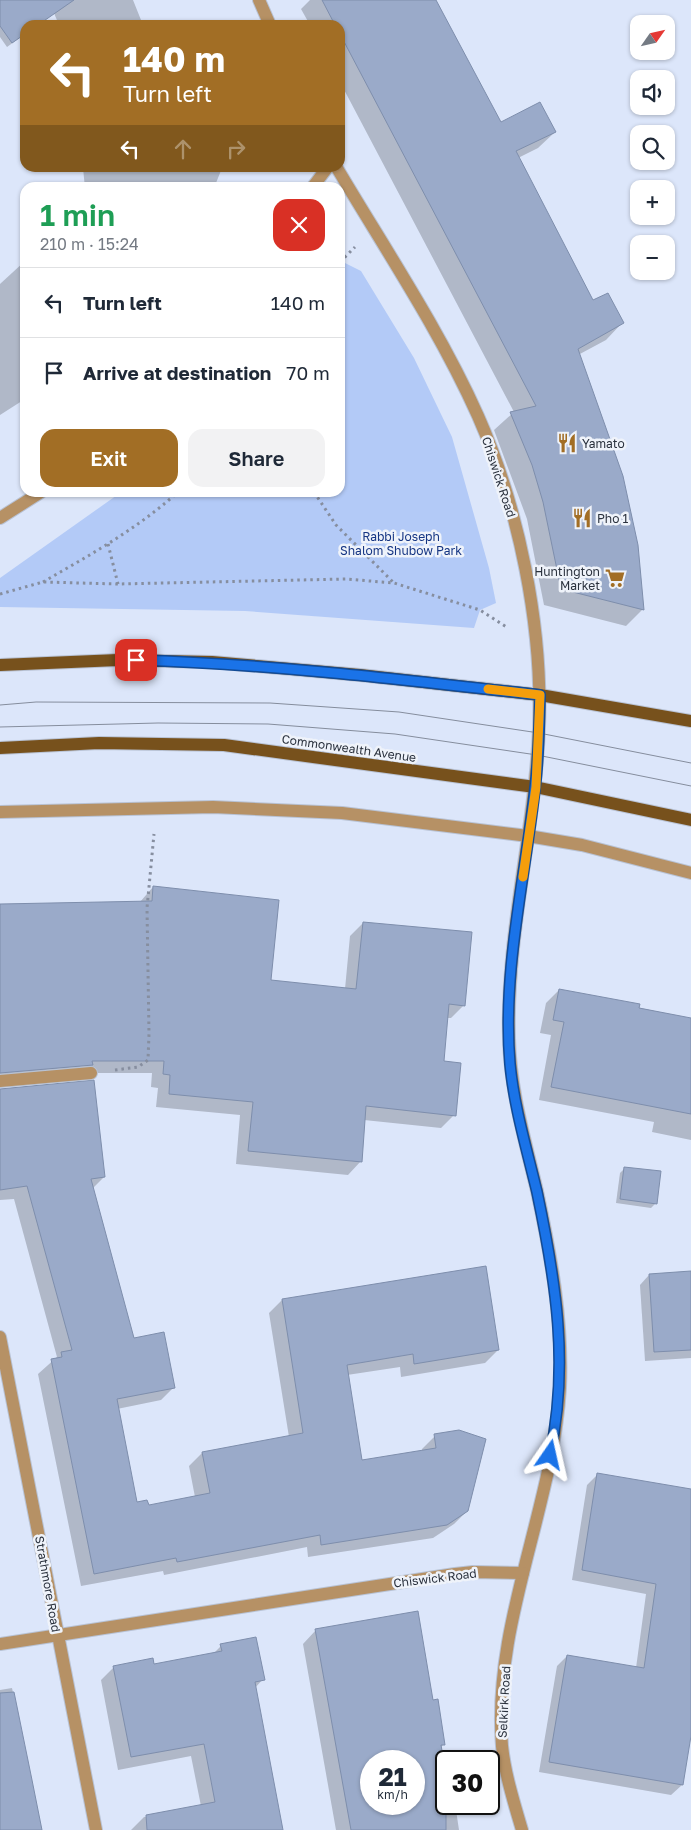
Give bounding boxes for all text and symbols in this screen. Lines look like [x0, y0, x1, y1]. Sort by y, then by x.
north arrow [630, 15, 675, 60]
map controls [630, 15, 675, 280]
text: 140 m [123, 38, 225, 80]
icon: left [40, 40, 105, 105]
button: sound [630, 70, 675, 115]
text: Turn left [123, 80, 212, 107]
button: search [630, 125, 675, 170]
icon: left [116, 135, 144, 163]
icon: ahead [169, 135, 197, 163]
icon: right [222, 135, 250, 163]
button: + [630, 180, 675, 225]
text: 1 min [40, 197, 115, 233]
button: close [273, 199, 325, 251]
text: 210 m · 15:24 [40, 234, 139, 254]
button: − [630, 235, 675, 280]
icon: left [40, 289, 68, 317]
text: Turn left [83, 291, 162, 314]
text: 140 m [271, 291, 325, 314]
icon: arrive [40, 359, 68, 387]
text: Arrive at destination [83, 361, 271, 384]
text: 70 m [286, 361, 330, 384]
button: Exit [40, 429, 178, 487]
button: Share [188, 429, 325, 487]
restaurant icon: Yamato [556, 432, 578, 454]
street label: Chiswick Road [479, 435, 519, 519]
place label: Yamato [582, 436, 625, 451]
restaurant icon: Pho 1 [571, 507, 593, 529]
place label: Pho 1 [597, 511, 628, 526]
park label: Rabbi Joseph Shalom Shubow Park [340, 529, 462, 558]
place label: Huntington Market [534, 564, 600, 593]
supermarket icon: Huntington Market [604, 567, 626, 589]
pin [115, 639, 157, 681]
icon: arrive [122, 646, 150, 674]
street label: Commonwealth Avenue [281, 731, 417, 765]
position arrow [523, 1428, 575, 1480]
street label: Strathmore Road [32, 1535, 64, 1633]
street label: Chiswick Road [393, 1565, 477, 1591]
street label: Selkirk Road [495, 1665, 513, 1739]
speed limit sign: 30 [435, 1750, 500, 1815]
text: 21 [378, 1761, 407, 1792]
text: km/h [377, 1787, 408, 1802]

